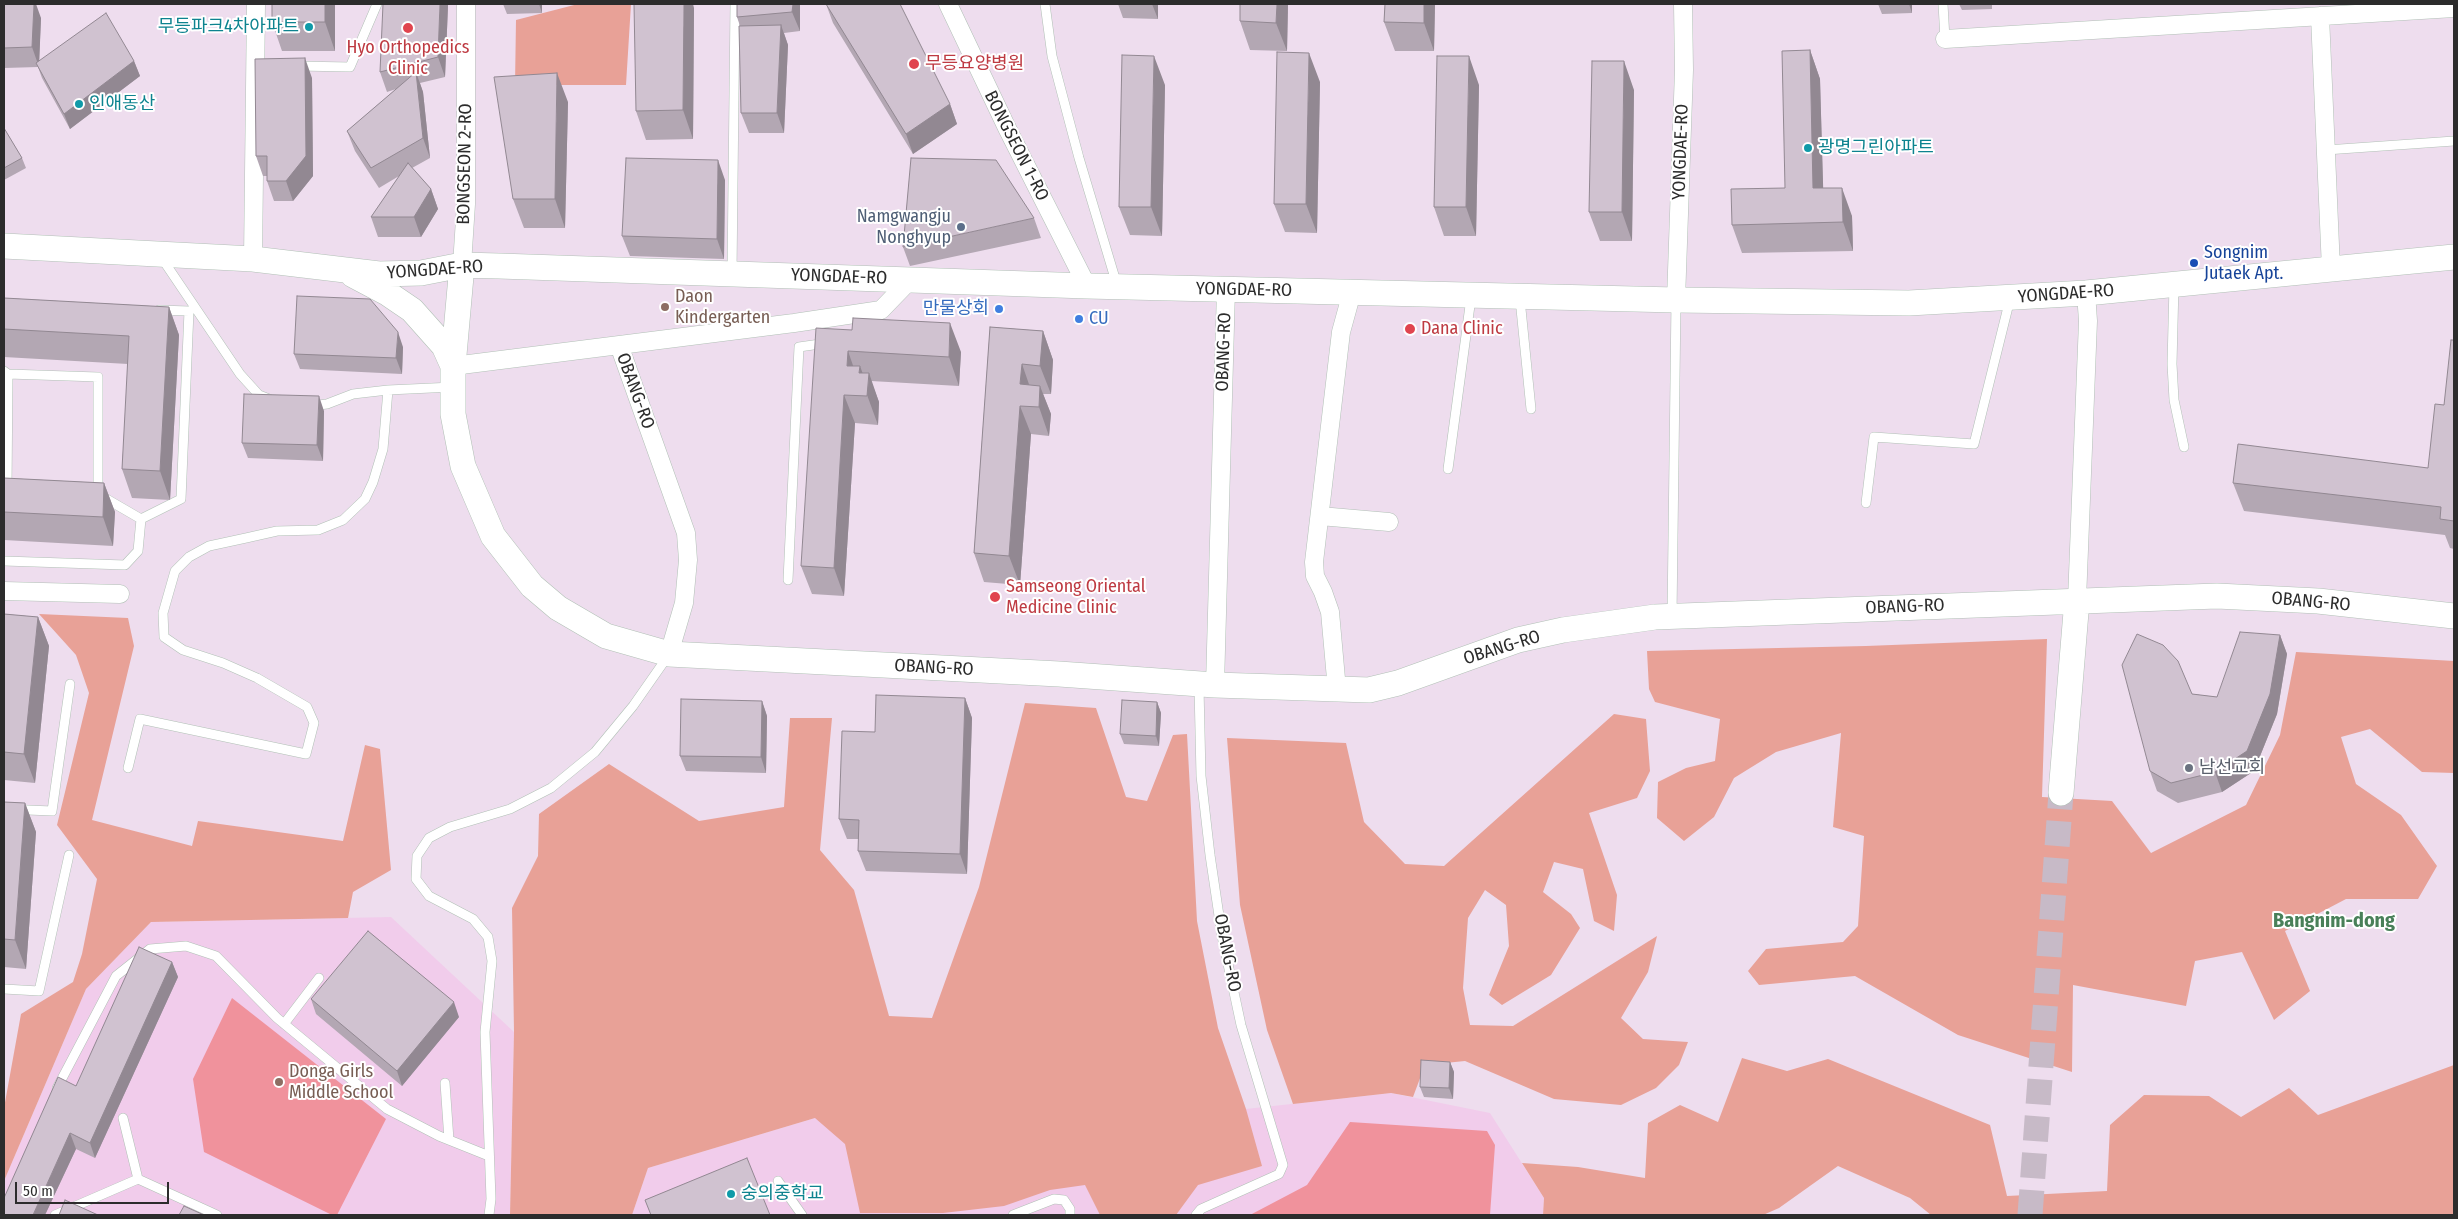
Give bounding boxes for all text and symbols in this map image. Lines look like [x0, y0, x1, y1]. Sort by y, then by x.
place label: 무등파크4차아파트 [158, 16, 299, 38]
marker: 무등파크4차아파트 [303, 21, 315, 33]
marker: Hyo Orthopedics Clinic [401, 21, 415, 35]
place label: Hyo Orthopedics Clinic [346, 37, 470, 80]
place label: 무등요양병원 [925, 53, 1024, 75]
marker: 무등요양병원 [907, 57, 921, 71]
street label: BONGSEON 1-RO [979, 87, 1053, 205]
place label: 인애동산 [89, 93, 155, 115]
marker: 인애동산 [73, 98, 85, 110]
street label: BONGSEON 2-RO [453, 103, 477, 225]
street label: YONGDAE-RO [1669, 103, 1693, 201]
place label: 광명그린아파트 [1818, 137, 1934, 159]
marker: 광명그린아파트 [1802, 142, 1814, 154]
place label: Namgwangju Nonghyup [857, 206, 951, 248]
marker: Namgwangju Nonghyup [955, 221, 967, 233]
place label: Songnim Jutaek Apt. [2204, 242, 2283, 284]
street label: YONGDAE-RO [386, 256, 484, 284]
marker: Songnim Jutaek Apt. [2188, 257, 2200, 269]
street label: YONGDAE-RO [790, 265, 888, 289]
street label: YONGDAE-RO [1196, 278, 1292, 302]
street label: YONGDAE-RO [2017, 280, 2115, 308]
place label: Daon Kindergarten [675, 286, 770, 328]
place label: 만물상회 [923, 298, 989, 320]
marker: Daon Kindergarten [659, 301, 671, 313]
marker: 만물상회 [993, 303, 1005, 315]
place label: CU [1089, 308, 1109, 330]
street label: OBANG-RO [1212, 312, 1236, 392]
marker: CU [1073, 313, 1085, 325]
place label: Dana Clinic [1421, 318, 1503, 340]
marker: Dana Clinic [1403, 322, 1417, 336]
street label: OBANG-RO [611, 350, 659, 432]
place label: Samseong Oriental Medicine Clinic [1006, 576, 1145, 618]
street label: OBANG-RO [2271, 588, 2351, 616]
marker: Samseong Oriental Medicine Clinic [988, 590, 1002, 604]
street label: OBANG-RO [1865, 595, 1945, 619]
street label: OBANG-RO [1461, 626, 1543, 670]
street label: OBANG-RO [894, 655, 974, 681]
place label: 남선교회 [2199, 757, 2265, 779]
marker: 남선교회 [2183, 762, 2195, 774]
district label: Bangnim-dong [2273, 909, 2395, 933]
street label: OBANG-RO [1209, 912, 1245, 994]
place label: Donga Girls Middle School [289, 1061, 393, 1104]
marker: Donga Girls Middle School [273, 1076, 285, 1088]
scale bar [18, 1172, 171, 1204]
text: 50 m [23, 1182, 53, 1200]
place label: 숭의중학교 [741, 1183, 824, 1205]
marker: 숭의중학교 [725, 1188, 737, 1200]

